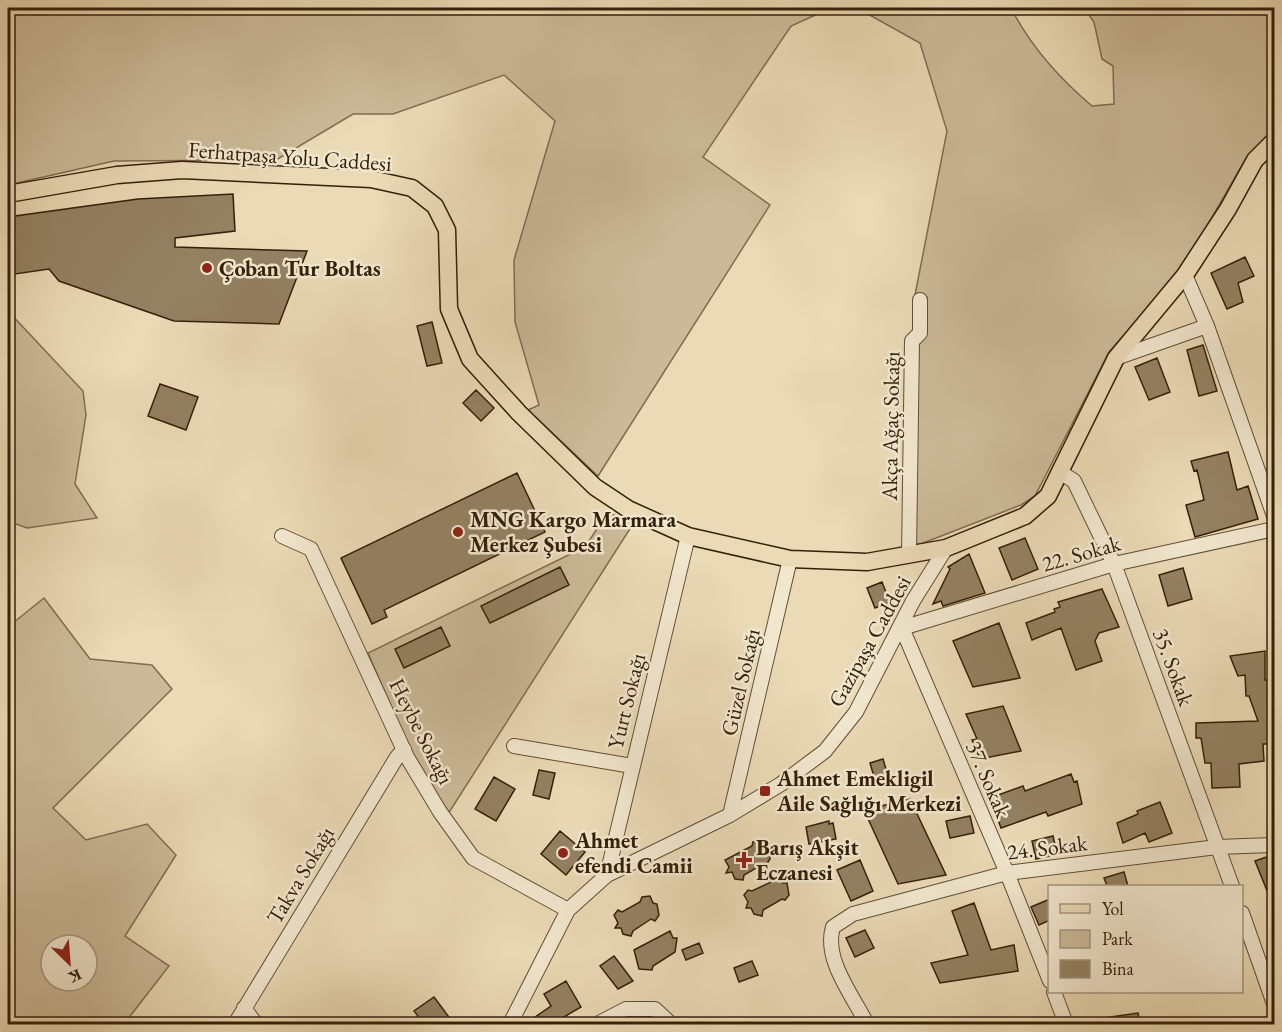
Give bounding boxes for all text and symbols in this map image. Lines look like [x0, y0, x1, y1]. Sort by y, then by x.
street label: Ferhatpaşa Yolu Caddesi [187, 135, 393, 178]
place label: Çoban Tur Boltas [219, 254, 381, 283]
marker: Çoban Tur Boltas [200, 261, 214, 275]
street label: Akça Ağaç Sokağı [875, 351, 906, 502]
place label: MNG Kargo Marmara Merkez Şubesi [470, 505, 677, 559]
marker: MNG Kargo Marmara Merkez Şubesi [451, 525, 465, 539]
street label: 22. Sokak [1038, 528, 1125, 579]
street label: Gazipaşa Caddesi [821, 570, 917, 712]
street label: 35. Sokak [1146, 624, 1201, 711]
street label: Güzel Sokağı [714, 626, 767, 739]
street label: Yurt Sokağı [601, 650, 652, 752]
street label: Heybe Sokağı [382, 673, 461, 789]
street label: 37. Sokak [959, 736, 1018, 823]
place label: Ahmet Emekligil Aile Sağlığı Merkezi [776, 764, 962, 818]
marker: Ahmet Emekligil Aile Sağlığı Merkezi [758, 784, 772, 798]
street label: Takva Sokağı [260, 821, 341, 929]
place label: Ahmet efendi Camii [574, 826, 693, 880]
street label: 24. Sokak [1005, 828, 1090, 867]
place label: Barış Akşit Eczanesi [756, 833, 859, 887]
marker: Ahmet efendi Camii [556, 846, 570, 860]
marker: Barış Akşit Eczanesi [737, 853, 751, 867]
legend [1048, 885, 1243, 993]
text: Yol [1102, 897, 1124, 920]
text: Park [1102, 927, 1133, 950]
north arrow [39, 933, 99, 993]
text: Bina [1102, 957, 1134, 980]
text: K [64, 964, 85, 989]

